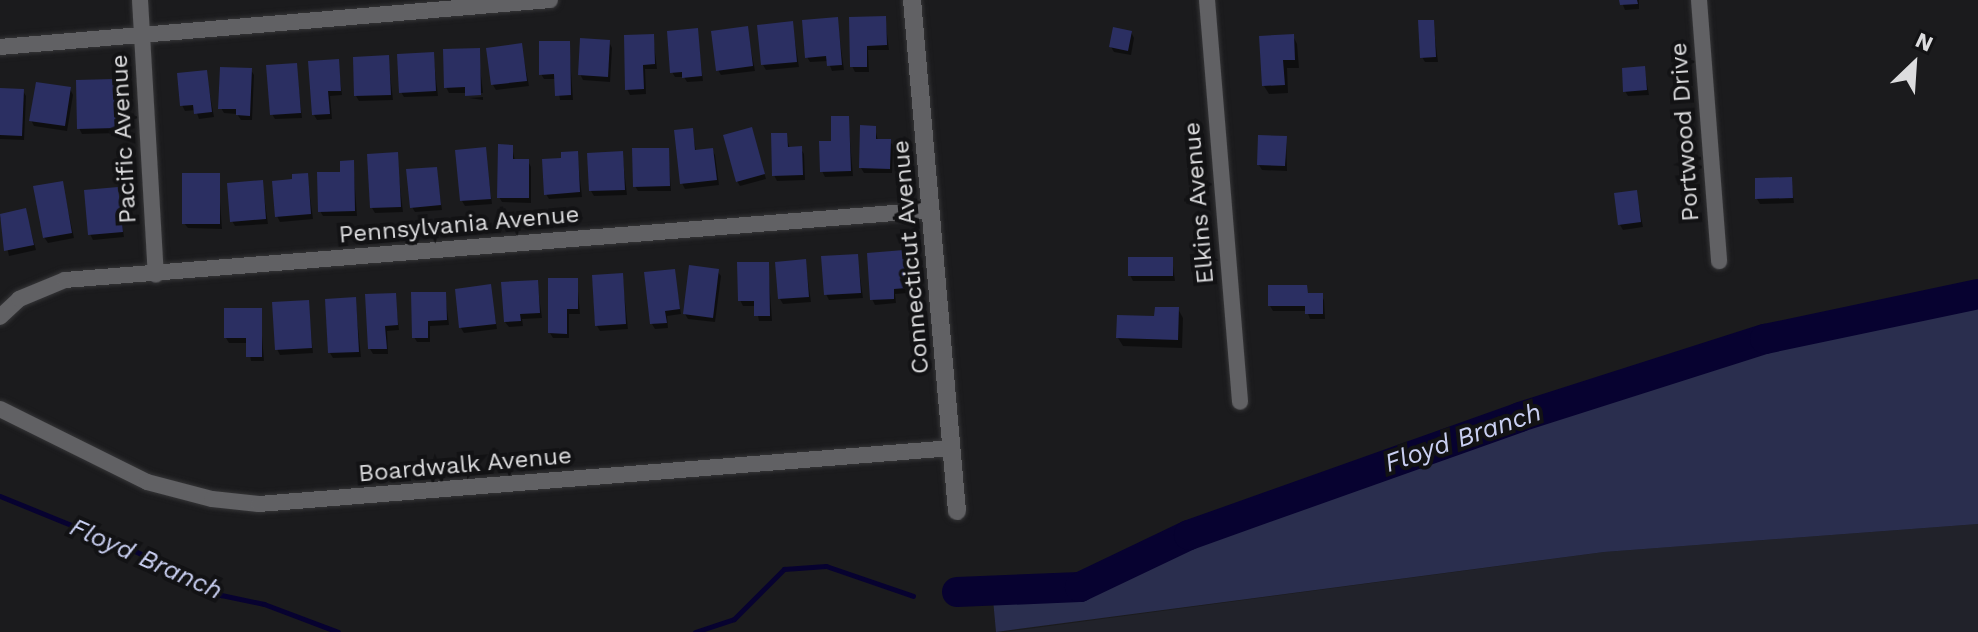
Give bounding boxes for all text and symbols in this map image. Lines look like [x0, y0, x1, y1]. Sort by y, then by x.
north arrow [1874, 24, 1954, 104]
text: N [1912, 27, 1937, 57]
street label: Portwood Drive [1664, 42, 1706, 222]
street label: Pacific Avenue [105, 53, 143, 225]
street label: Elkins Avenue [1178, 120, 1220, 286]
street label: Connecticut Avenue [886, 138, 936, 376]
street label: Pennsylvania Avenue [337, 200, 581, 250]
water label: Floyd Branch [1381, 397, 1545, 479]
street label: Boardwalk Avenue [356, 441, 574, 489]
water label: Floyd Branch [65, 511, 227, 607]

